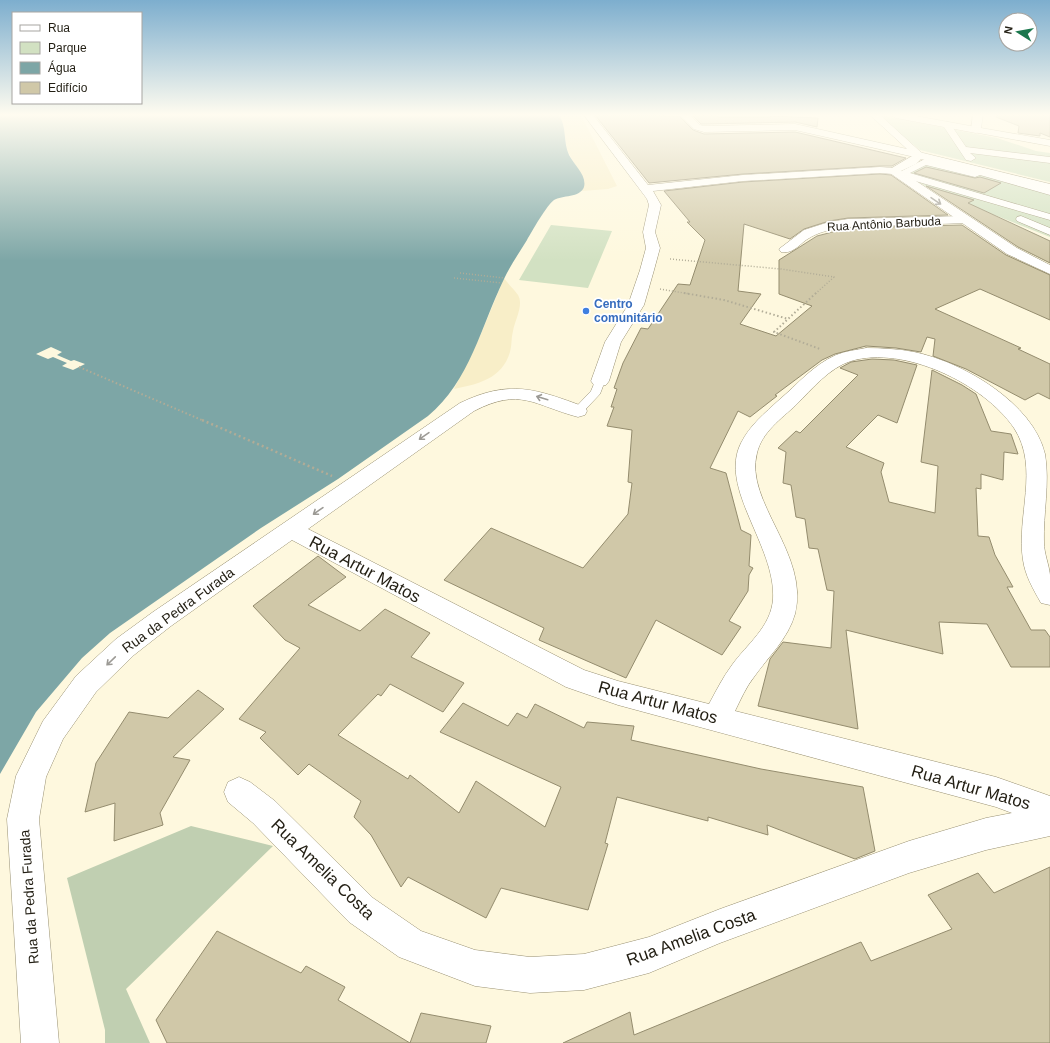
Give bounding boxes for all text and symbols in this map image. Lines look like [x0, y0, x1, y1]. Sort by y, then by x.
legend [12, 12, 142, 104]
north arrow [998, 12, 1038, 52]
text: Rua [48, 21, 70, 35]
text: N [1002, 25, 1015, 35]
text: Parque [48, 41, 87, 55]
text: Água [48, 60, 76, 75]
text: Edifício [48, 81, 88, 95]
one-way arrow [931, 197, 942, 205]
street label: Rua Antônio Barbuda [827, 214, 942, 234]
place label: Centro comunitário [594, 297, 663, 325]
marker: Centro comunitário [581, 306, 591, 316]
one-way arrow [535, 394, 548, 401]
one-way arrow [419, 432, 430, 441]
one-way arrow [313, 507, 324, 515]
street label: Rua Artur Matos [306, 532, 423, 607]
street label: Rua da Pedra Furada [119, 564, 237, 656]
one-way arrow [106, 656, 116, 666]
street label: Rua Artur Matos [596, 677, 720, 728]
street label: Rua Artur Matos [909, 761, 1033, 814]
street label: Rua Amelia Costa [267, 815, 379, 924]
street label: Rua da Pedra Furada [16, 829, 42, 965]
street label: Rua Amelia Costa [624, 905, 759, 970]

